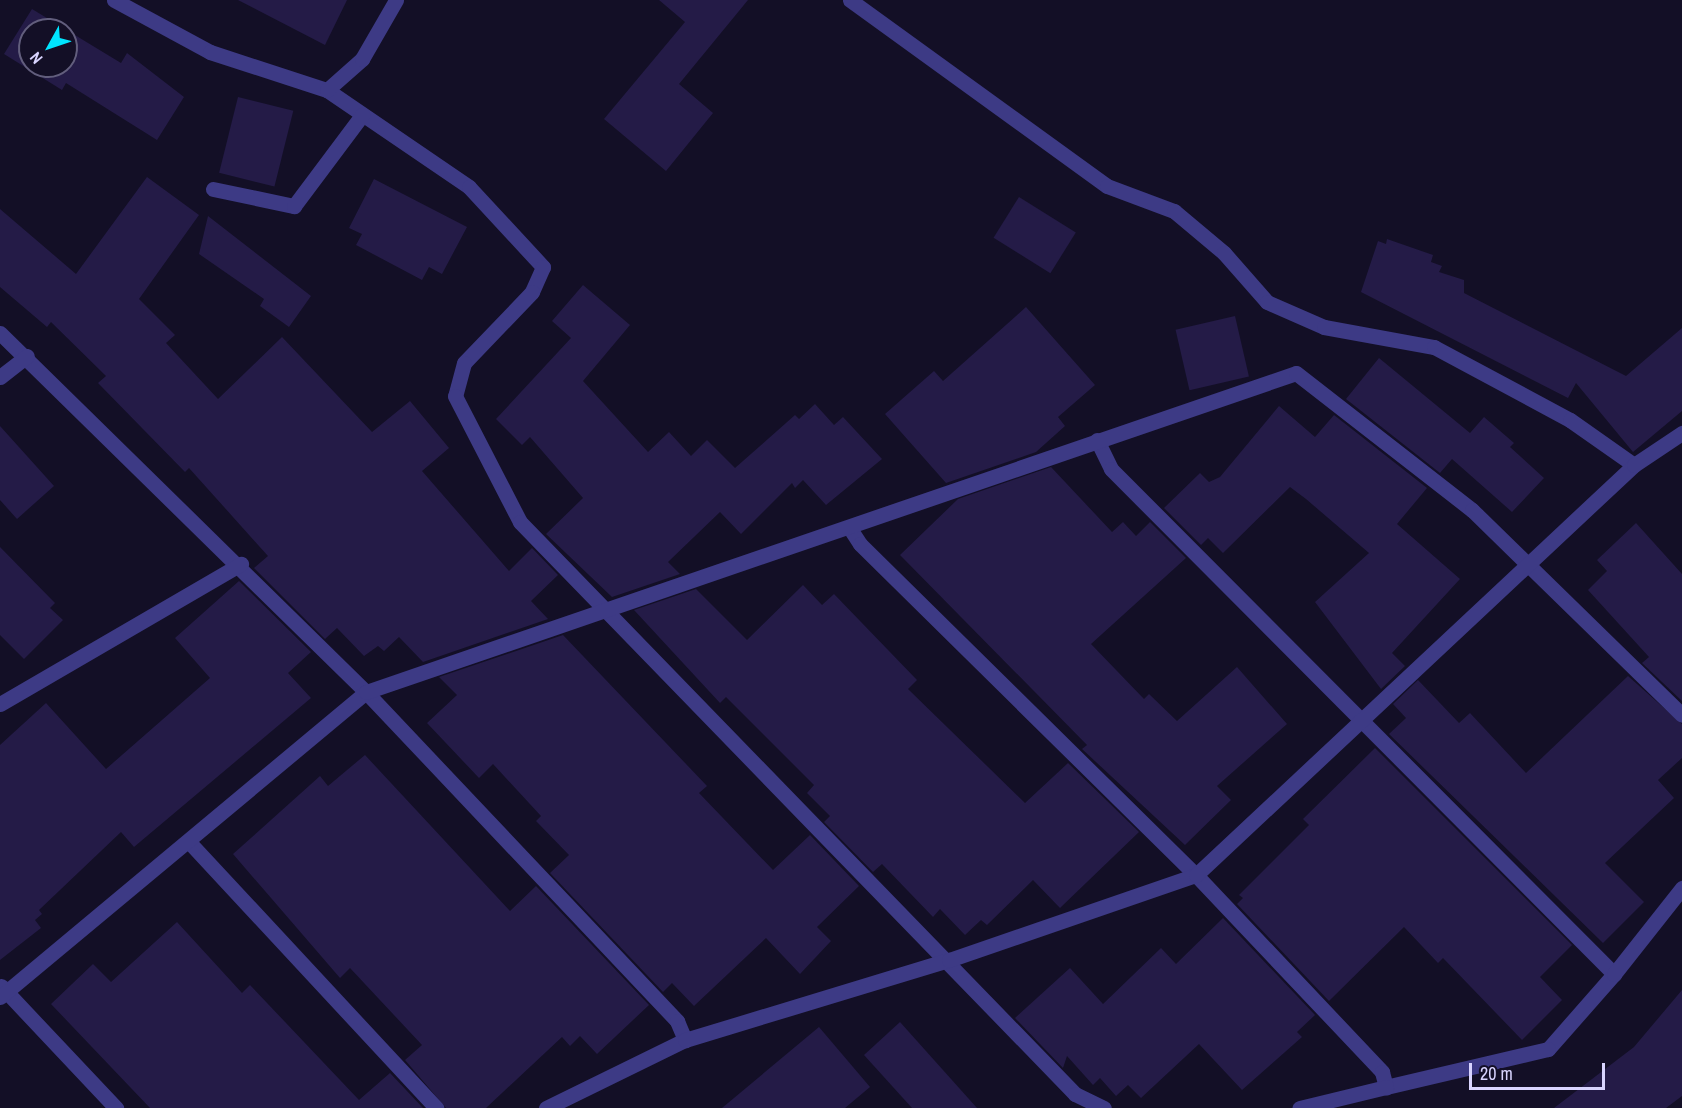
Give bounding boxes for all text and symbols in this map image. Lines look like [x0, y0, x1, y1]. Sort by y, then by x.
north arrow [18, 18, 78, 78]
text: N [24, 48, 47, 69]
scale bar [1472, 1051, 1608, 1089]
text: 20 m [1480, 1061, 1513, 1086]

